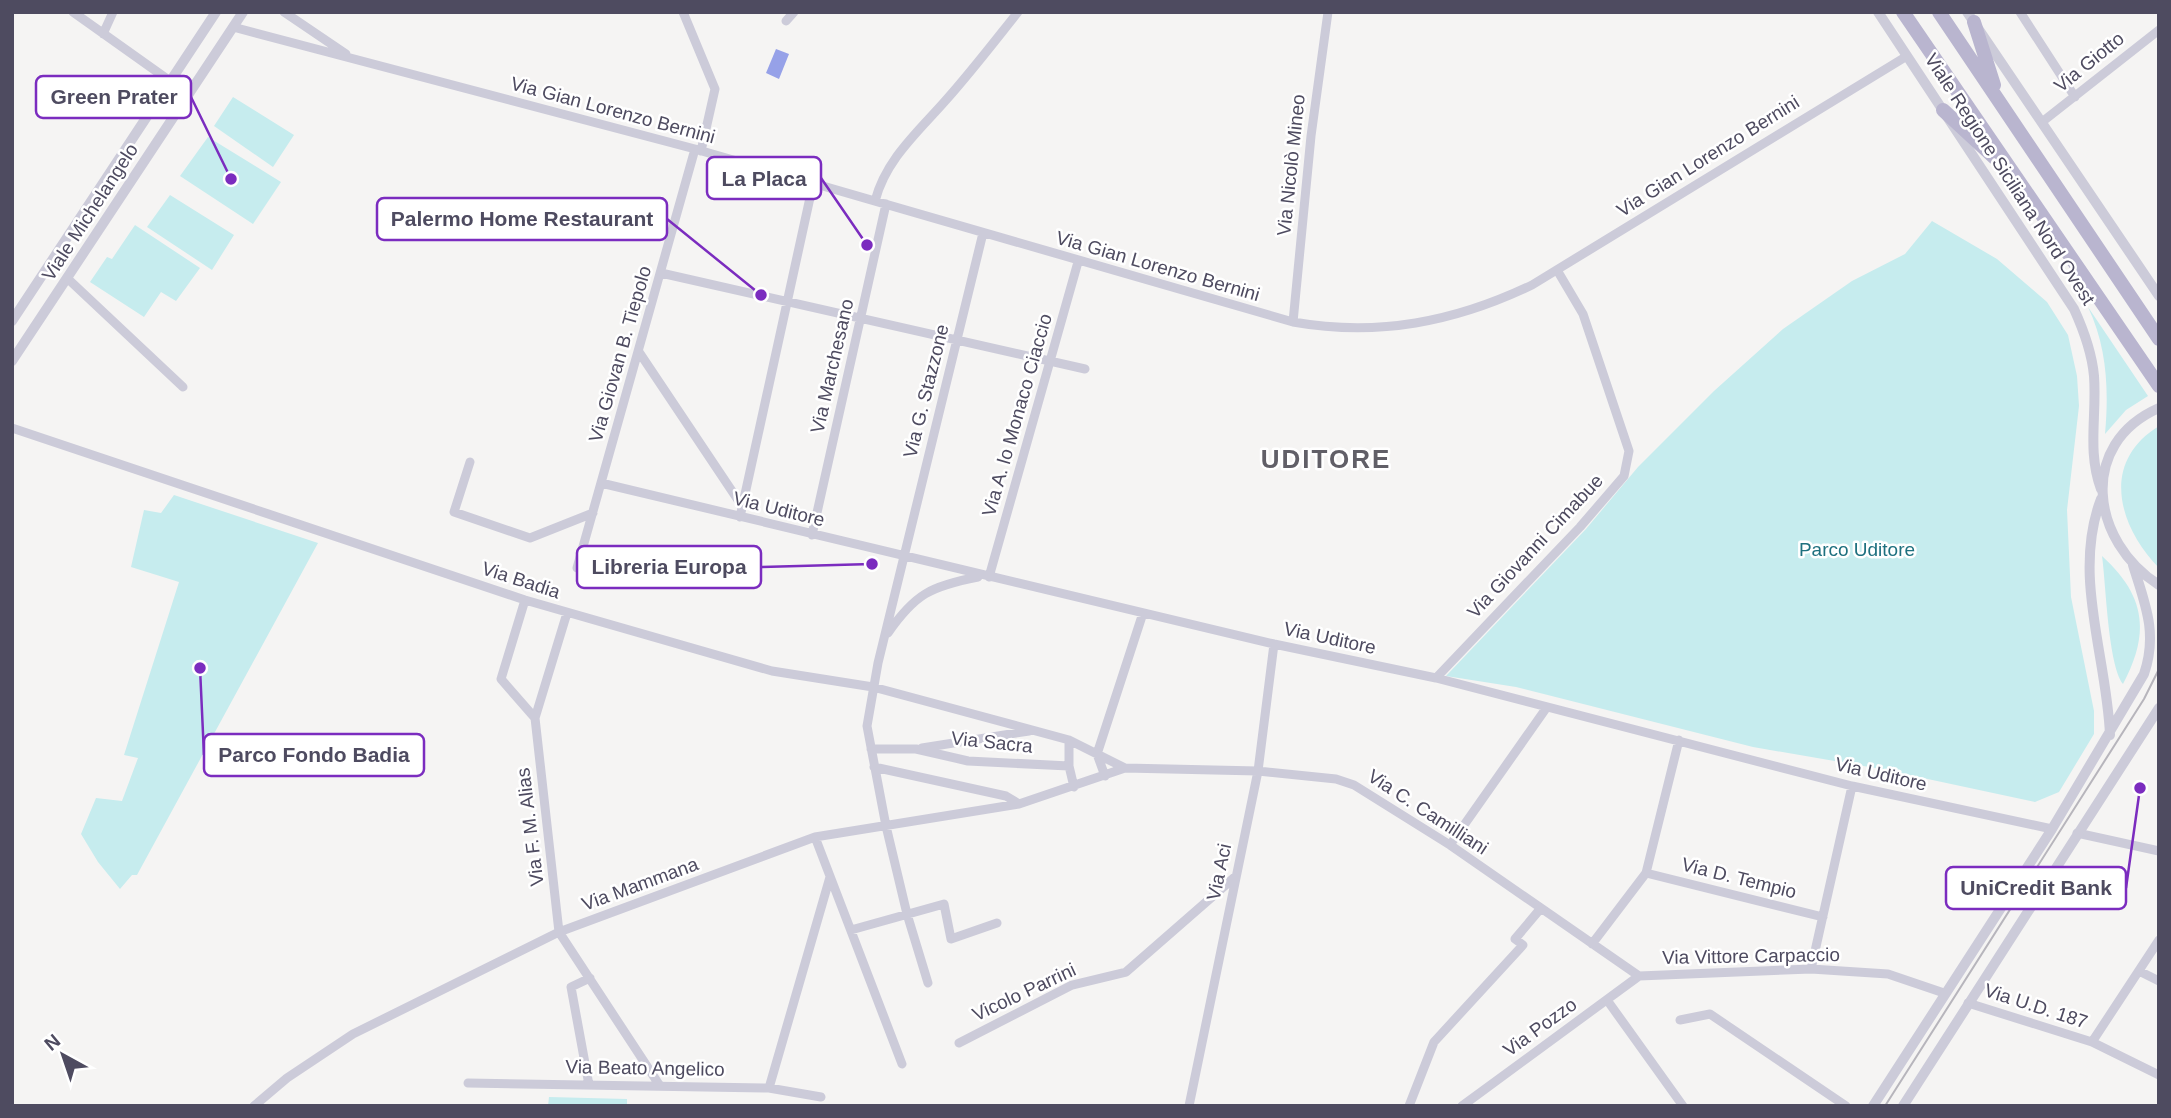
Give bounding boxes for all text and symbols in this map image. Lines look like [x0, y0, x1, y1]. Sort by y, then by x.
street label: Via Giotto [2050, 28, 2128, 96]
street label: Viale Regione Siciliana Nord Ovest [1921, 49, 2100, 309]
street label: Via Gian Lorenzo Bernini [508, 73, 718, 147]
callout: Green Prater [36, 76, 191, 118]
text: Green Prater [50, 85, 178, 108]
street label: Via Gian Lorenzo Bernini [1613, 91, 1803, 221]
street label: Via Nicolò Mineo [1273, 93, 1309, 237]
street label: Viale Michelangelo [38, 140, 142, 284]
callout: La Placa [707, 157, 821, 199]
text: La Placa [721, 167, 807, 190]
callout: Palermo Home Restaurant [377, 198, 667, 240]
text: Palermo Home Restaurant [391, 207, 653, 230]
street label: Via Gian Lorenzo Bernini [1054, 227, 1262, 305]
street label: Via Giovan B. Tiepolo [585, 263, 655, 445]
street label: Via Marchesano [806, 297, 858, 435]
street label: Via A. lo Monaco Ciaccio [978, 311, 1056, 519]
street label: Via G. Stazzone [899, 322, 953, 460]
district label: UDITORE [1261, 444, 1391, 474]
street label: Via Giovanni Cimabue [1463, 470, 1607, 622]
street label: Via Uditore [731, 487, 827, 531]
park label: Parco Uditore [1799, 539, 1915, 560]
callout: Libreria Europa [577, 546, 761, 588]
text: Libreria Europa [591, 555, 747, 578]
street label: Via Badia [479, 557, 563, 603]
street label: Via Uditore [1282, 618, 1378, 658]
street label: Via Sacra [950, 727, 1034, 757]
callout: Parco Fondo Badia [204, 734, 424, 776]
text: Parco Fondo Badia [218, 743, 410, 766]
street label: Via Uditore [1833, 753, 1929, 795]
street label: Via C. Camilliani [1364, 765, 1492, 859]
street label: Via F. M. Alias [512, 767, 548, 887]
street label: Via Aci [1203, 842, 1235, 902]
street label: Via Mammana [579, 853, 701, 915]
street label: Via D. Tempio [1679, 854, 1799, 902]
callout: UniCredit Bank [1946, 867, 2126, 909]
text: UniCredit Bank [1960, 876, 2112, 899]
street label: Via Vittore Carpaccio [1662, 944, 1840, 968]
street label: Vicolo Parrini [969, 959, 1079, 1025]
street label: Via U.D. 187 [1982, 979, 2090, 1033]
street label: Via Pozzo [1499, 993, 1581, 1061]
north arrow [28, 1020, 98, 1090]
text: N [40, 1030, 64, 1055]
street label: Via Beato Angelico [565, 1056, 725, 1080]

